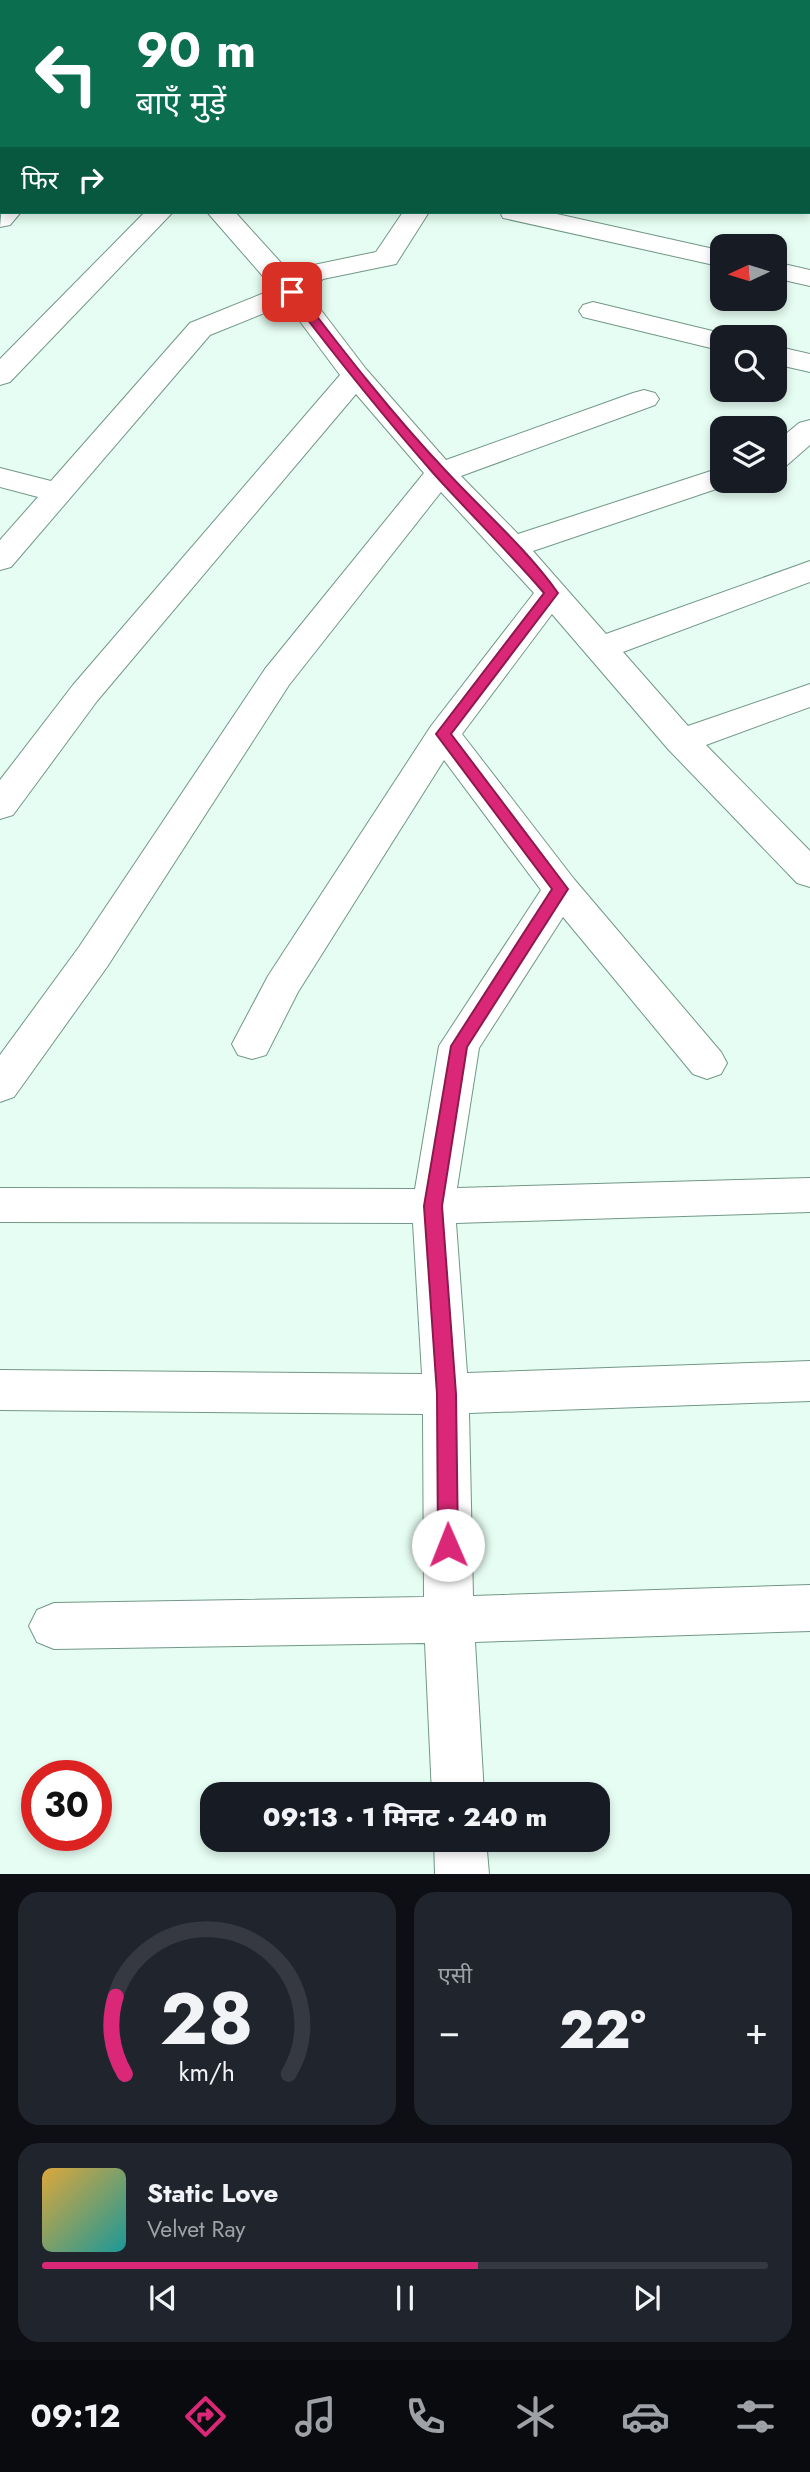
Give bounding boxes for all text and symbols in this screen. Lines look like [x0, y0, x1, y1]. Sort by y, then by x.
text: 90 m [136, 15, 256, 85]
icon: left [21, 28, 112, 119]
text: बाएँ मुड़ें [136, 80, 226, 126]
text: फिर [21, 161, 58, 199]
icon: right [72, 161, 110, 199]
north arrow [710, 234, 788, 312]
map controls [710, 234, 787, 493]
pin [262, 262, 322, 322]
icon: arrive [273, 273, 311, 311]
button: search [710, 325, 787, 402]
button: layers [710, 416, 787, 493]
position arrow [411, 1508, 485, 1582]
speed limit sign: 30 [21, 1760, 112, 1851]
text: 09:13 · 1 मिनट · 240 m [263, 1798, 547, 1836]
text: एसी [438, 1958, 472, 1992]
text: 28 [160, 1967, 254, 2072]
text: 22° [559, 1992, 646, 2068]
text: − [438, 2003, 460, 2058]
text: + [745, 2003, 768, 2058]
text: km/h [179, 2054, 235, 2090]
text: Static Love [147, 2174, 279, 2212]
text: Velvet Ray [147, 2212, 245, 2246]
icon: previous [144, 2279, 182, 2317]
icon: pause [386, 2279, 424, 2317]
icon: next [628, 2279, 666, 2317]
icon: directions [181, 2392, 230, 2441]
icon: music [291, 2392, 340, 2441]
icon: phone [401, 2392, 450, 2441]
icon: climate [511, 2392, 560, 2441]
icon: car [621, 2392, 670, 2441]
icon: filters [731, 2392, 780, 2441]
text: 09:12 [30, 2393, 121, 2439]

